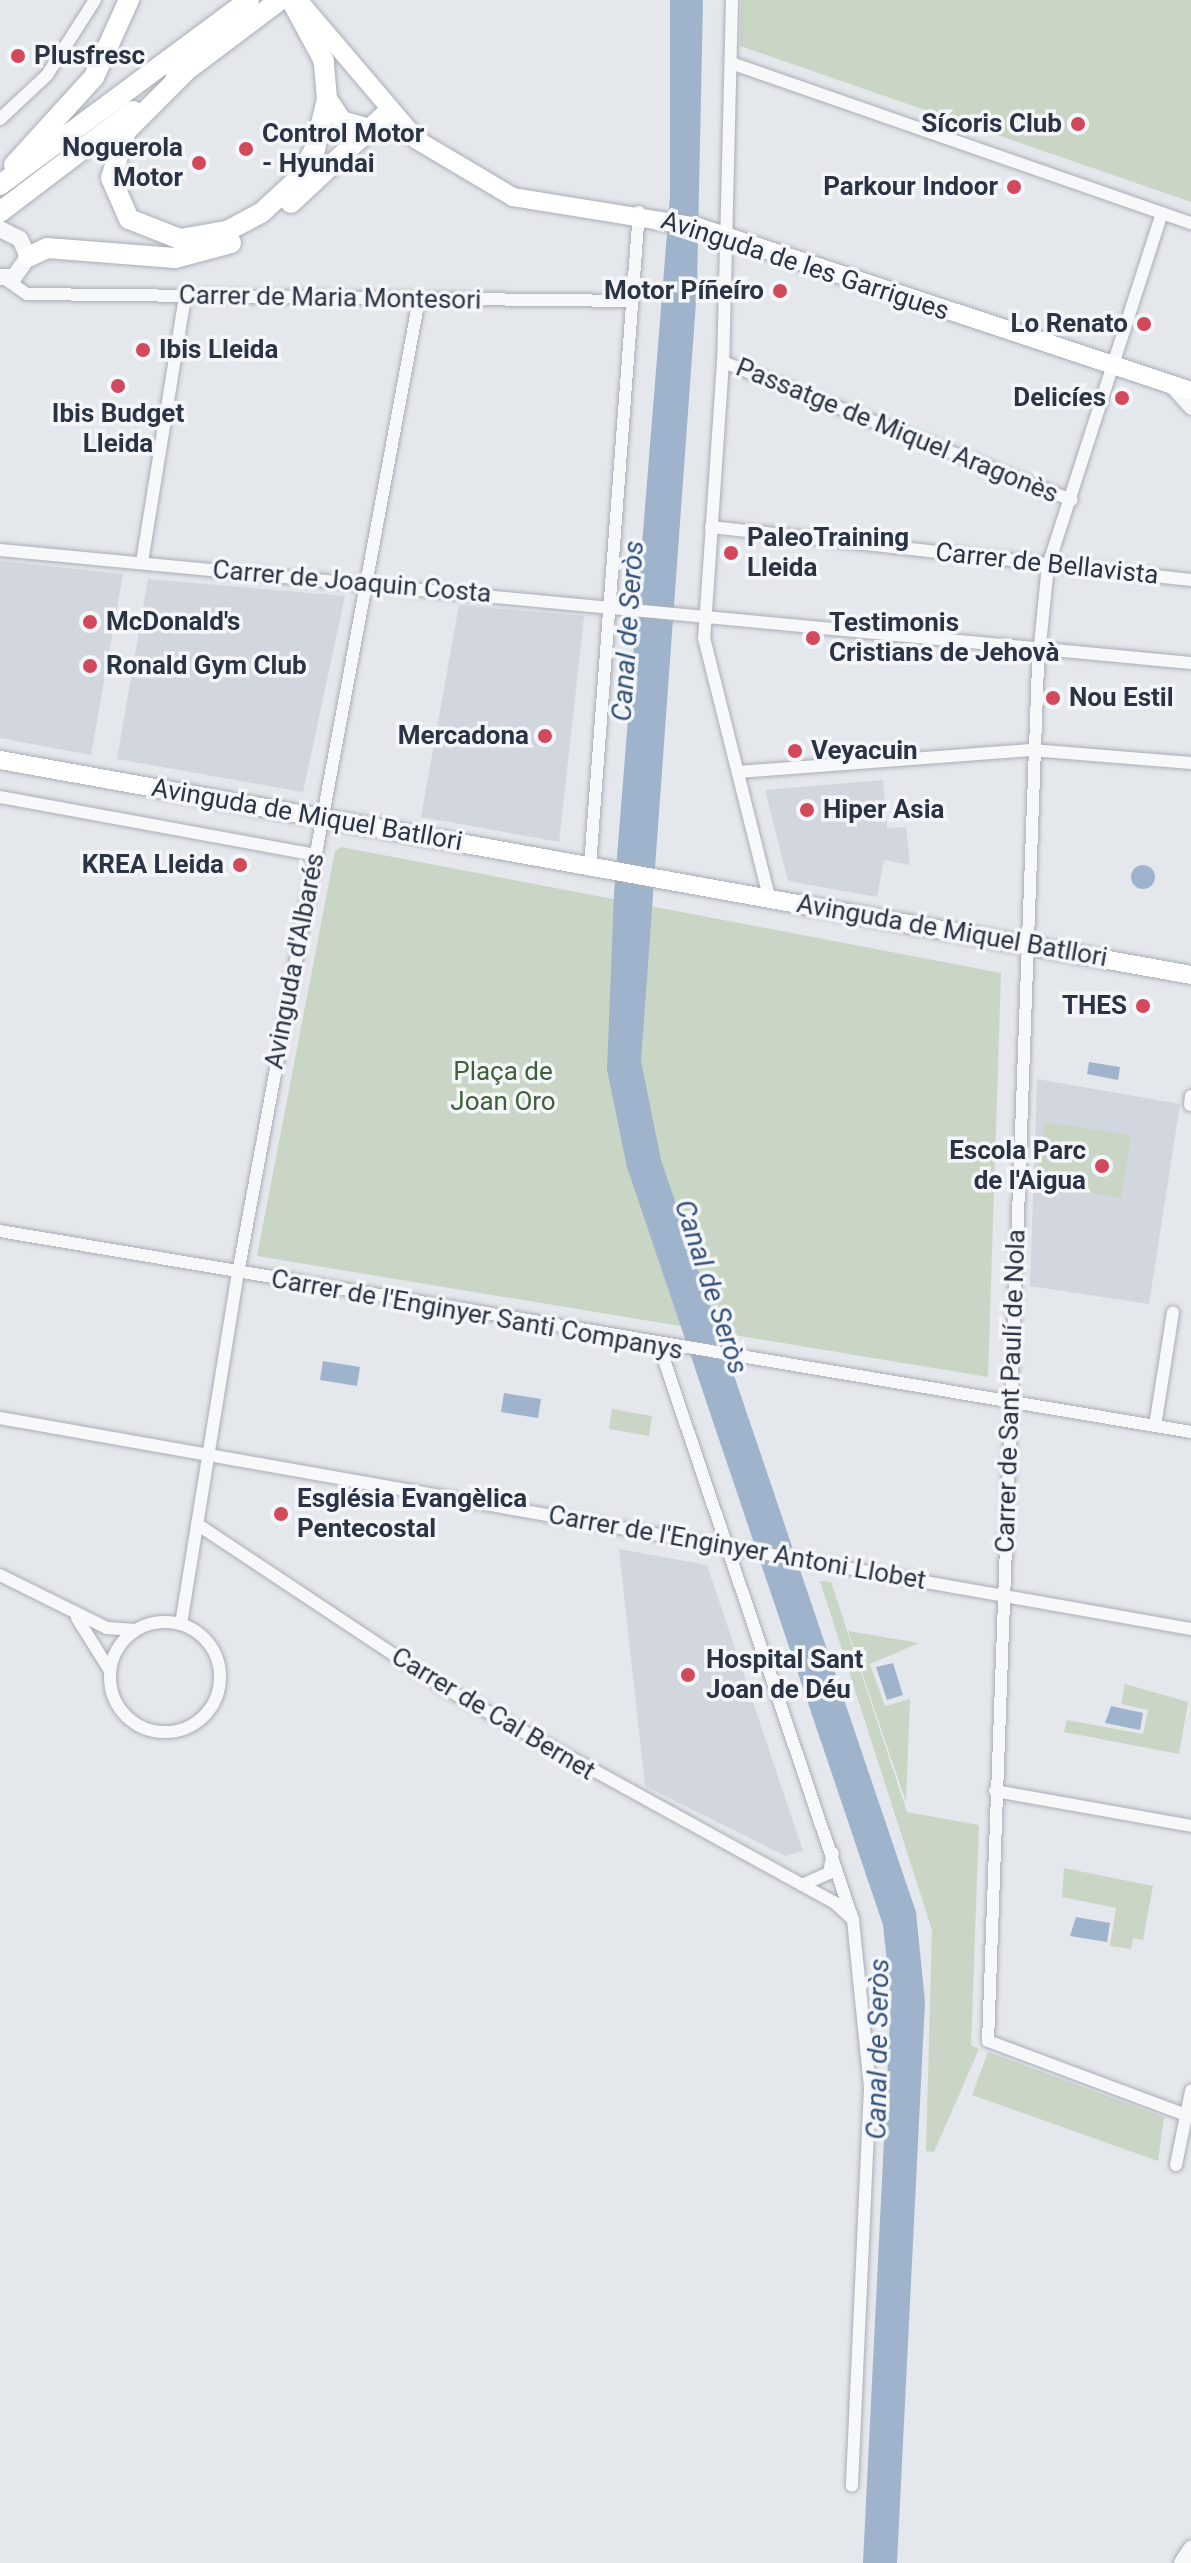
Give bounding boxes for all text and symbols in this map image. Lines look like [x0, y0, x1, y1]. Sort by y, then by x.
place label: Plusfresc [34, 40, 145, 72]
marker: Plusfresc [9, 47, 27, 65]
place label: Sícoris Club [921, 108, 1062, 140]
marker: Sícoris Club [1069, 115, 1087, 133]
place label: Control Motor - Hyundai [262, 118, 424, 180]
place label: Noguerola Motor [62, 132, 183, 194]
marker: Control Motor - Hyundai [237, 140, 255, 158]
marker: Noguerola Motor [190, 154, 208, 172]
place label: Parkour Indoor [823, 171, 998, 203]
marker: Parkour Indoor [1005, 178, 1023, 196]
street label: Avinguda de les Garrigues [657, 205, 953, 327]
place label: Motor Píñeíro [604, 275, 764, 307]
street label: Carrer de Maria Montesori [178, 280, 482, 316]
marker: Motor Píñeíro [771, 282, 789, 300]
place label: Lo Renato [1010, 308, 1128, 340]
marker: Lo Renato [1135, 315, 1153, 333]
place label: Ibis Lleida [159, 334, 278, 366]
marker: Ibis Lleida [134, 341, 152, 359]
street label: Passatge de Miquel Aragonès [731, 352, 1063, 510]
marker: Ibis Budget Lleida [109, 377, 127, 395]
place label: Delicíes [1013, 382, 1106, 414]
marker: Delicíes [1113, 389, 1131, 407]
place label: Ibis Budget Lleida [52, 398, 184, 460]
place label: PaleoTraining Lleida [747, 522, 909, 584]
street label: Carrer de Bellavista [934, 537, 1160, 591]
water label: Canal de Seròs [605, 539, 651, 723]
marker: PaleoTraining Lleida [722, 544, 740, 562]
street label: Carrer de Joaquin Costa [211, 554, 493, 610]
place label: McDonald's [106, 606, 240, 638]
place label: Testimonis Cristians de Jehovà [829, 607, 1059, 668]
marker: McDonald's [81, 613, 99, 631]
marker: Testimonis Cristians de Jehovà [804, 629, 822, 647]
place label: Ronald Gym Club [106, 650, 307, 682]
marker: Ronald Gym Club [81, 657, 99, 675]
place label: Nou Estil [1069, 682, 1174, 714]
marker: Nou Estil [1044, 689, 1062, 707]
place label: Mercadona [398, 720, 529, 752]
marker: Mercadona [536, 727, 554, 745]
place label: Veyacuin [811, 735, 918, 767]
marker: Veyacuin [786, 742, 804, 760]
street label: Avinguda de Miquel Batllori [149, 772, 465, 858]
place label: Hiper Asia [823, 794, 945, 826]
marker: Hiper Asia [798, 801, 816, 819]
place label: KREA Lleida [82, 849, 224, 881]
street label: Avinguda d'Albarés [259, 850, 331, 1072]
marker: KREA Lleida [231, 856, 249, 874]
street label: Avinguda de Miquel Batllori [794, 888, 1110, 974]
place label: THES [1062, 990, 1127, 1022]
marker: THES [1134, 997, 1152, 1015]
park label: Plaça de Joan Oro [450, 1056, 556, 1118]
place label: Escola Parc de l'Aigua [949, 1135, 1086, 1196]
marker: Escola Parc de l'Aigua [1093, 1157, 1111, 1175]
water label: Canal de Seròs [667, 1196, 755, 1378]
street label: Carrer de Sant Paulí de Nola [990, 1229, 1032, 1553]
street label: Carrer de l'Enginyer Santi Companys [269, 1263, 685, 1367]
place label: Església Evangèlica Pentecostal [297, 1483, 527, 1544]
street label: Carrer de l'Enginyer Antoni Llobet [546, 1499, 928, 1597]
marker: Església Evangèlica Pentecostal [272, 1505, 290, 1523]
street label: Carrer de Cal Bernet [386, 1641, 600, 1787]
place label: Hospital Sant Joan de Déu [706, 1644, 863, 1706]
marker: Hospital Sant Joan de Déu [677, 1664, 699, 1686]
water label: Canal de Seròs [860, 1958, 896, 2140]

